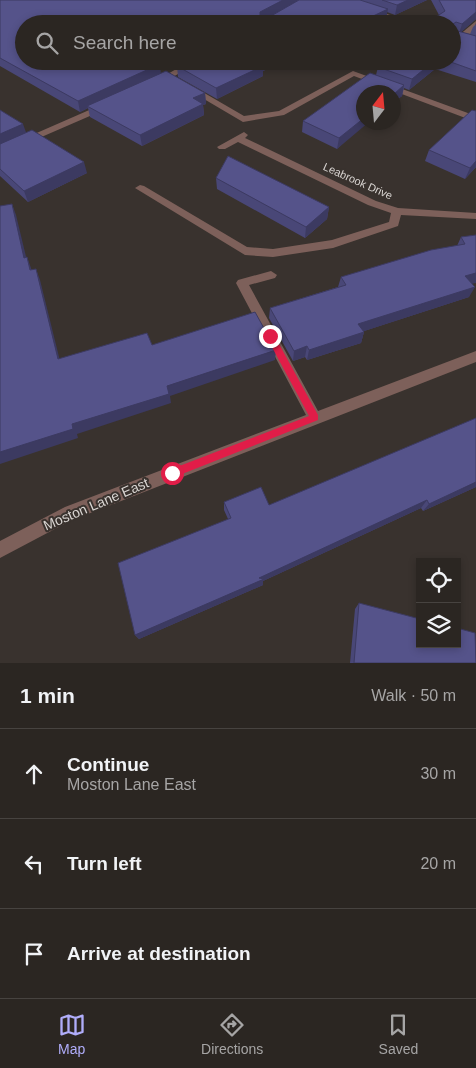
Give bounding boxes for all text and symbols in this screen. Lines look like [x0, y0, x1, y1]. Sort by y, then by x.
search box [15, 15, 461, 70]
icon: search [33, 29, 61, 57]
text: Search here [73, 32, 177, 53]
north arrow [356, 85, 401, 130]
street label: Leabrook Drive [321, 160, 395, 202]
route end [259, 325, 282, 348]
route start [161, 462, 184, 485]
street label: Moston Lane East [41, 475, 151, 533]
map controls [416, 558, 461, 648]
button: locate [416, 558, 461, 603]
button: layers [416, 603, 461, 648]
text: 1 min [20, 684, 75, 707]
text: Walk · 50 m [371, 687, 456, 704]
text: Continue [67, 754, 149, 775]
icon: ahead [20, 760, 48, 788]
text: 30 m [420, 765, 456, 782]
text: Moston Lane East [67, 776, 196, 793]
icon: left [20, 850, 48, 878]
text: Turn left [67, 853, 142, 874]
text: 20 m [420, 855, 456, 872]
icon: arrive [20, 940, 48, 968]
text: Arrive at destination [67, 943, 251, 964]
tab: Map [58, 1011, 86, 1057]
tab: Directions [201, 1011, 263, 1057]
tab: Saved [379, 1011, 418, 1057]

